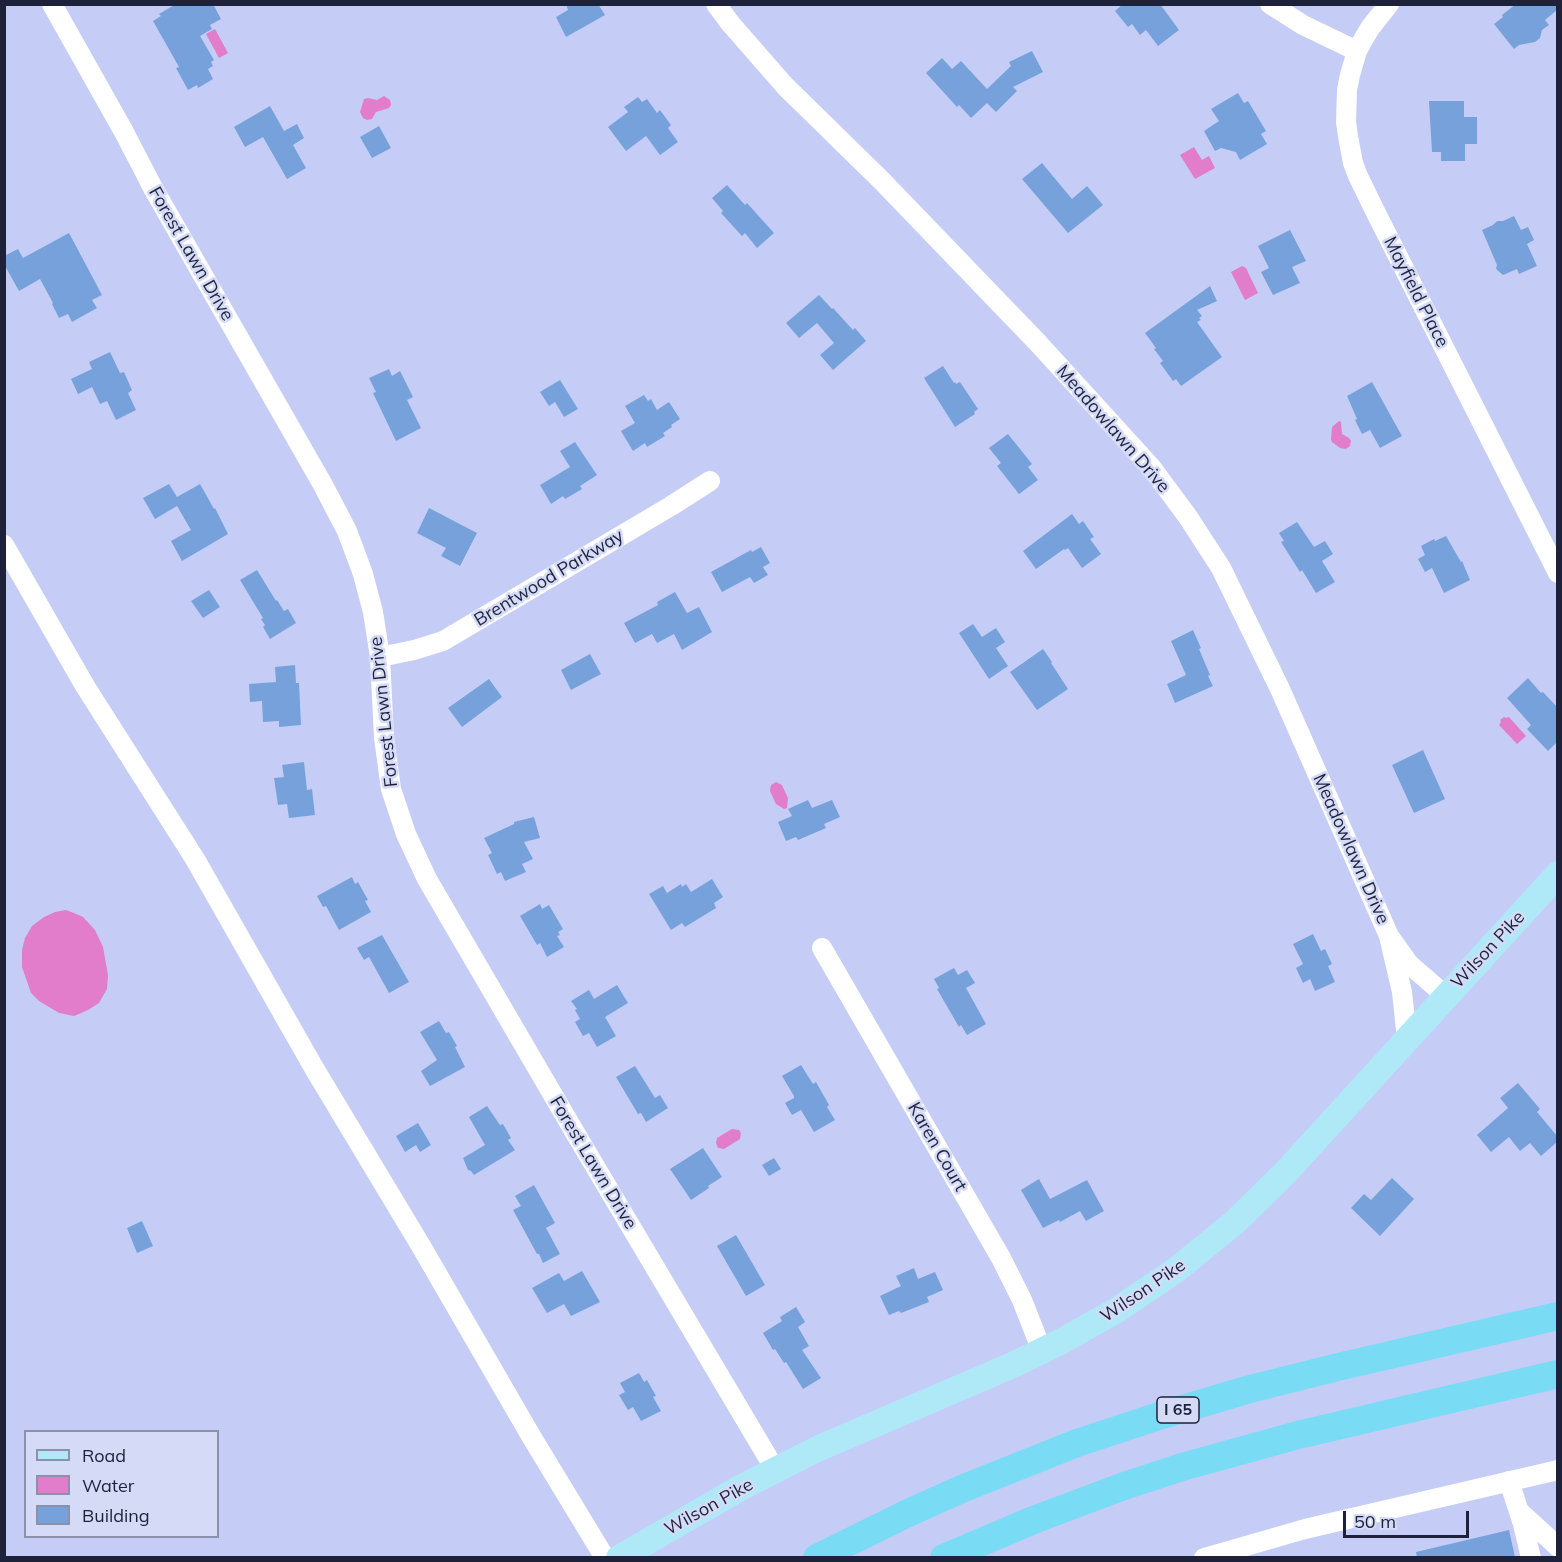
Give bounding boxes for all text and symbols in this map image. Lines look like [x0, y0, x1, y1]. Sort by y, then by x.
street label: Forest Lawn Drive [144, 183, 238, 325]
street label: Mayfield Place [1379, 233, 1453, 351]
street label: Meadowlawn Drive [1052, 361, 1174, 497]
street label: Brentwood Parkway [470, 525, 628, 631]
street label: Forest Lawn Drive [365, 636, 403, 788]
street label: Meadowlawn Drive [1308, 771, 1394, 927]
street label: Wilson Pike [1447, 907, 1529, 993]
street label: Forest Lawn Drive [545, 1093, 641, 1233]
street label: Karen Court [903, 1099, 971, 1195]
street label: Wilson Pike [1096, 1255, 1190, 1327]
road number: I 65 [1157, 1397, 1199, 1423]
legend [24, 1430, 219, 1538]
text: Road [82, 1444, 126, 1467]
text: Water [82, 1474, 134, 1497]
street label: Wilson Pike [661, 1474, 757, 1540]
scale bar [1346, 1499, 1472, 1537]
text: Building [82, 1504, 150, 1527]
text: 50 m [1354, 1510, 1396, 1533]

